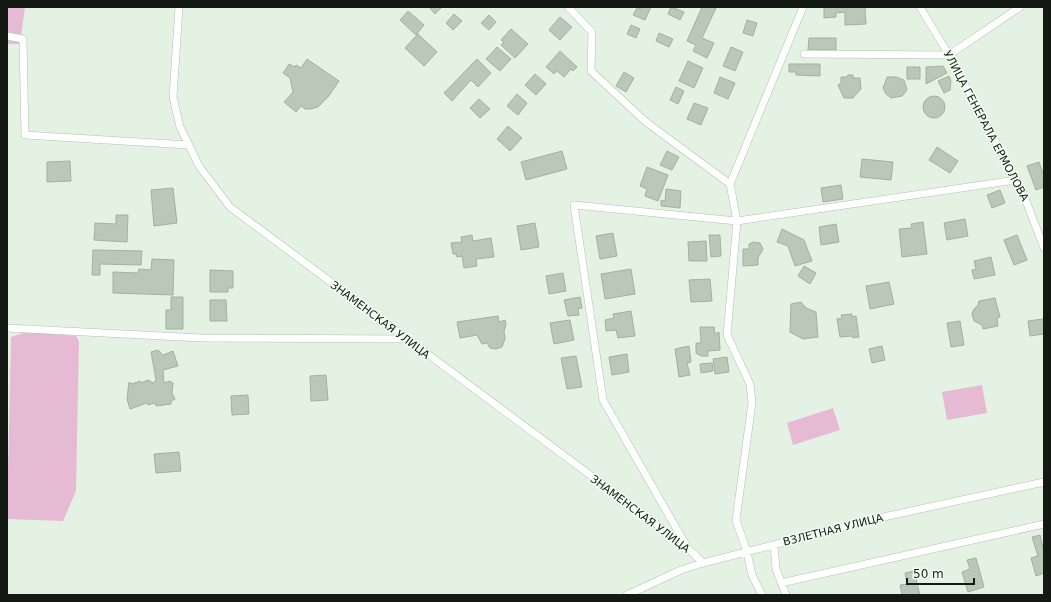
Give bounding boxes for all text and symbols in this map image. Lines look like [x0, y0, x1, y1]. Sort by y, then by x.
street label: УЛИЦА ГЕНЕРАЛА ЕРМОЛОВА [941, 48, 1032, 204]
street label: ЗНАМЕНСКАЯ УЛИЦА [328, 278, 433, 362]
street label: ЗНАМЕНСКАЯ УЛИЦА [588, 472, 693, 556]
street label: ВЗЛЕТНАЯ УЛИЦА [782, 511, 885, 549]
scale bar [907, 560, 974, 586]
text: 50 m [913, 567, 944, 581]

